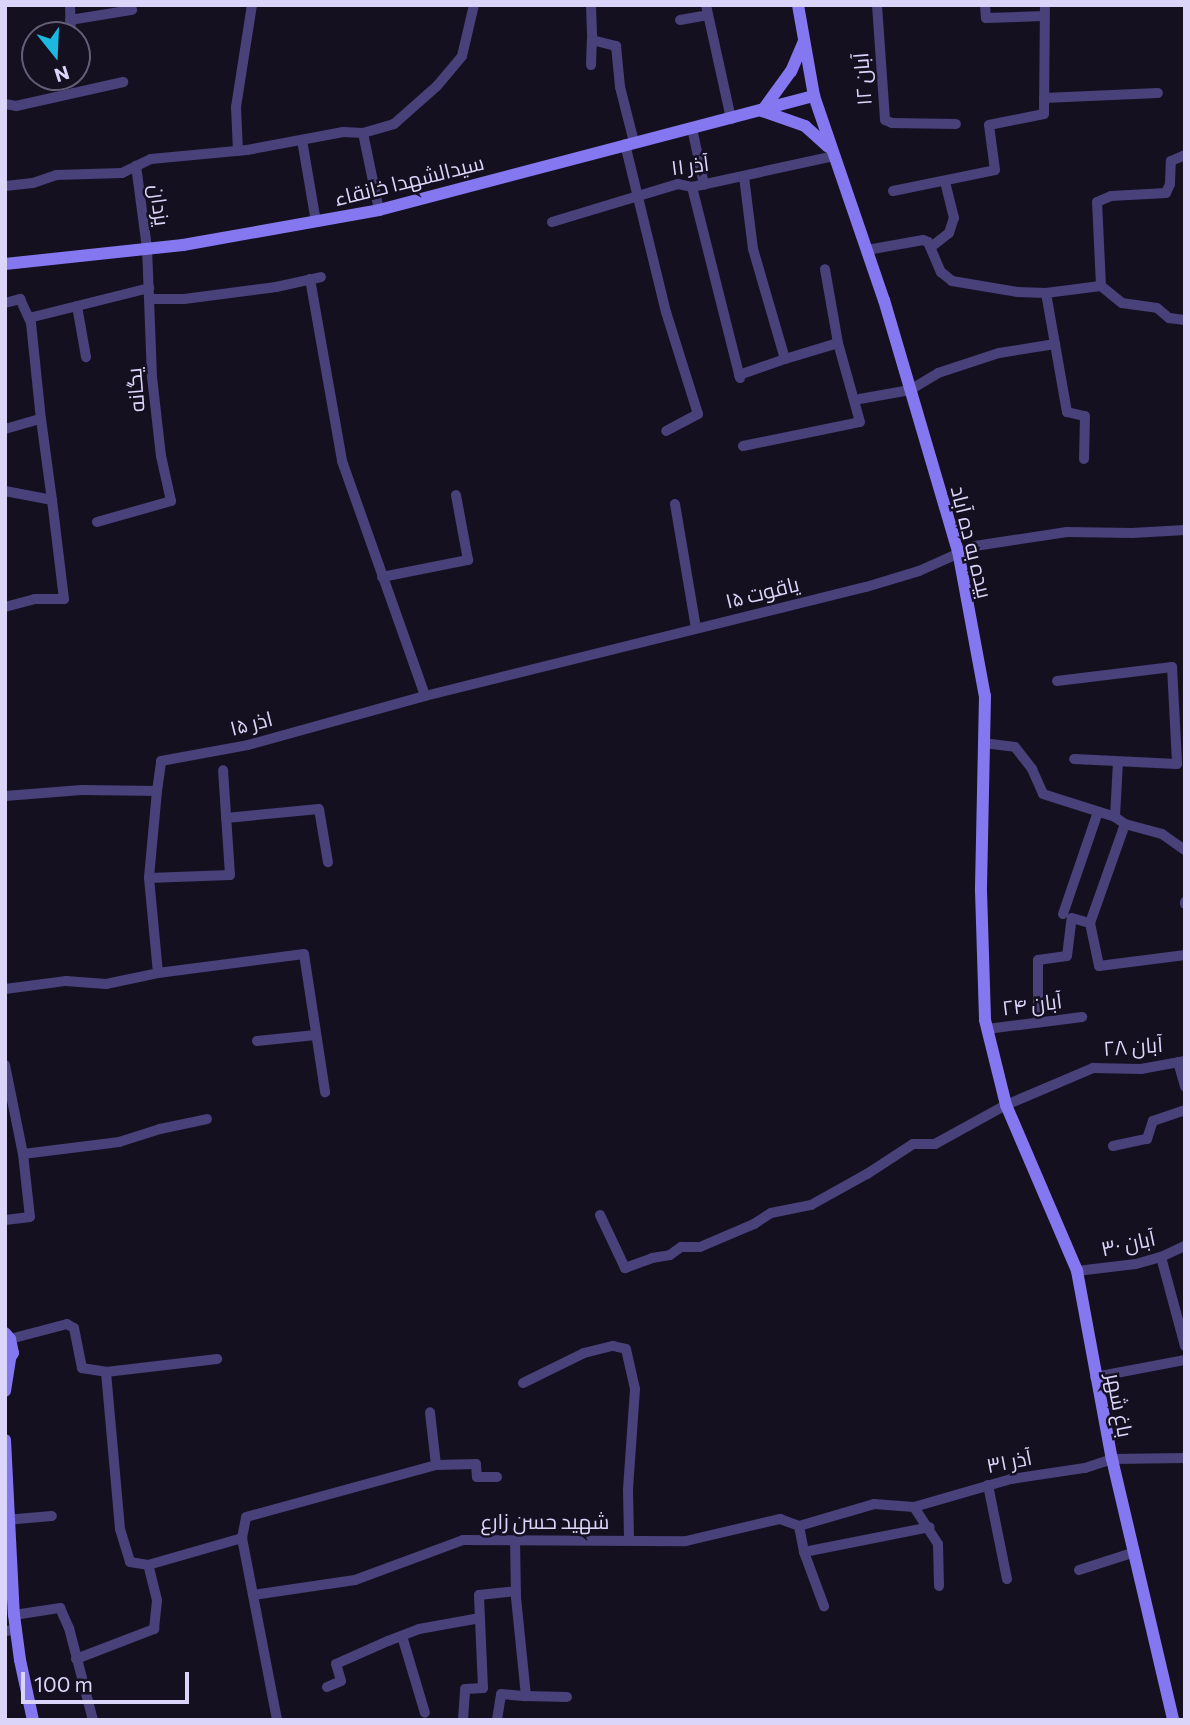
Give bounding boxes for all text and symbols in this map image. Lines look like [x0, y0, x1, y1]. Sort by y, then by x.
north arrow [21, 21, 91, 91]
street label: آبان ۱۲ [848, 52, 876, 106]
text: N [52, 61, 72, 88]
street label: سیدالشهدا خانقاء [331, 149, 487, 211]
street label: آذر ۱۱ [669, 150, 711, 180]
street label: یزدان [145, 183, 175, 227]
street label: یگانه [121, 367, 149, 413]
street label: بیده به ده آباد [946, 483, 998, 601]
street label: یاقوت ۱۵ [722, 571, 802, 613]
street label: اذر ۱۵ [227, 706, 275, 740]
street label: آبان ۲۴ [1000, 988, 1064, 1020]
street label: آبان ۲۸ [1102, 1031, 1164, 1061]
street label: آبان ۳۰ [1099, 1225, 1157, 1261]
street label: باغ شهر [1101, 1371, 1139, 1439]
street label: آذر ۳۱ [984, 1444, 1034, 1478]
street label: شهید حسن زارع [481, 1508, 609, 1534]
scale bar [24, 1658, 192, 1702]
text: 100 m [34, 1671, 93, 1696]

